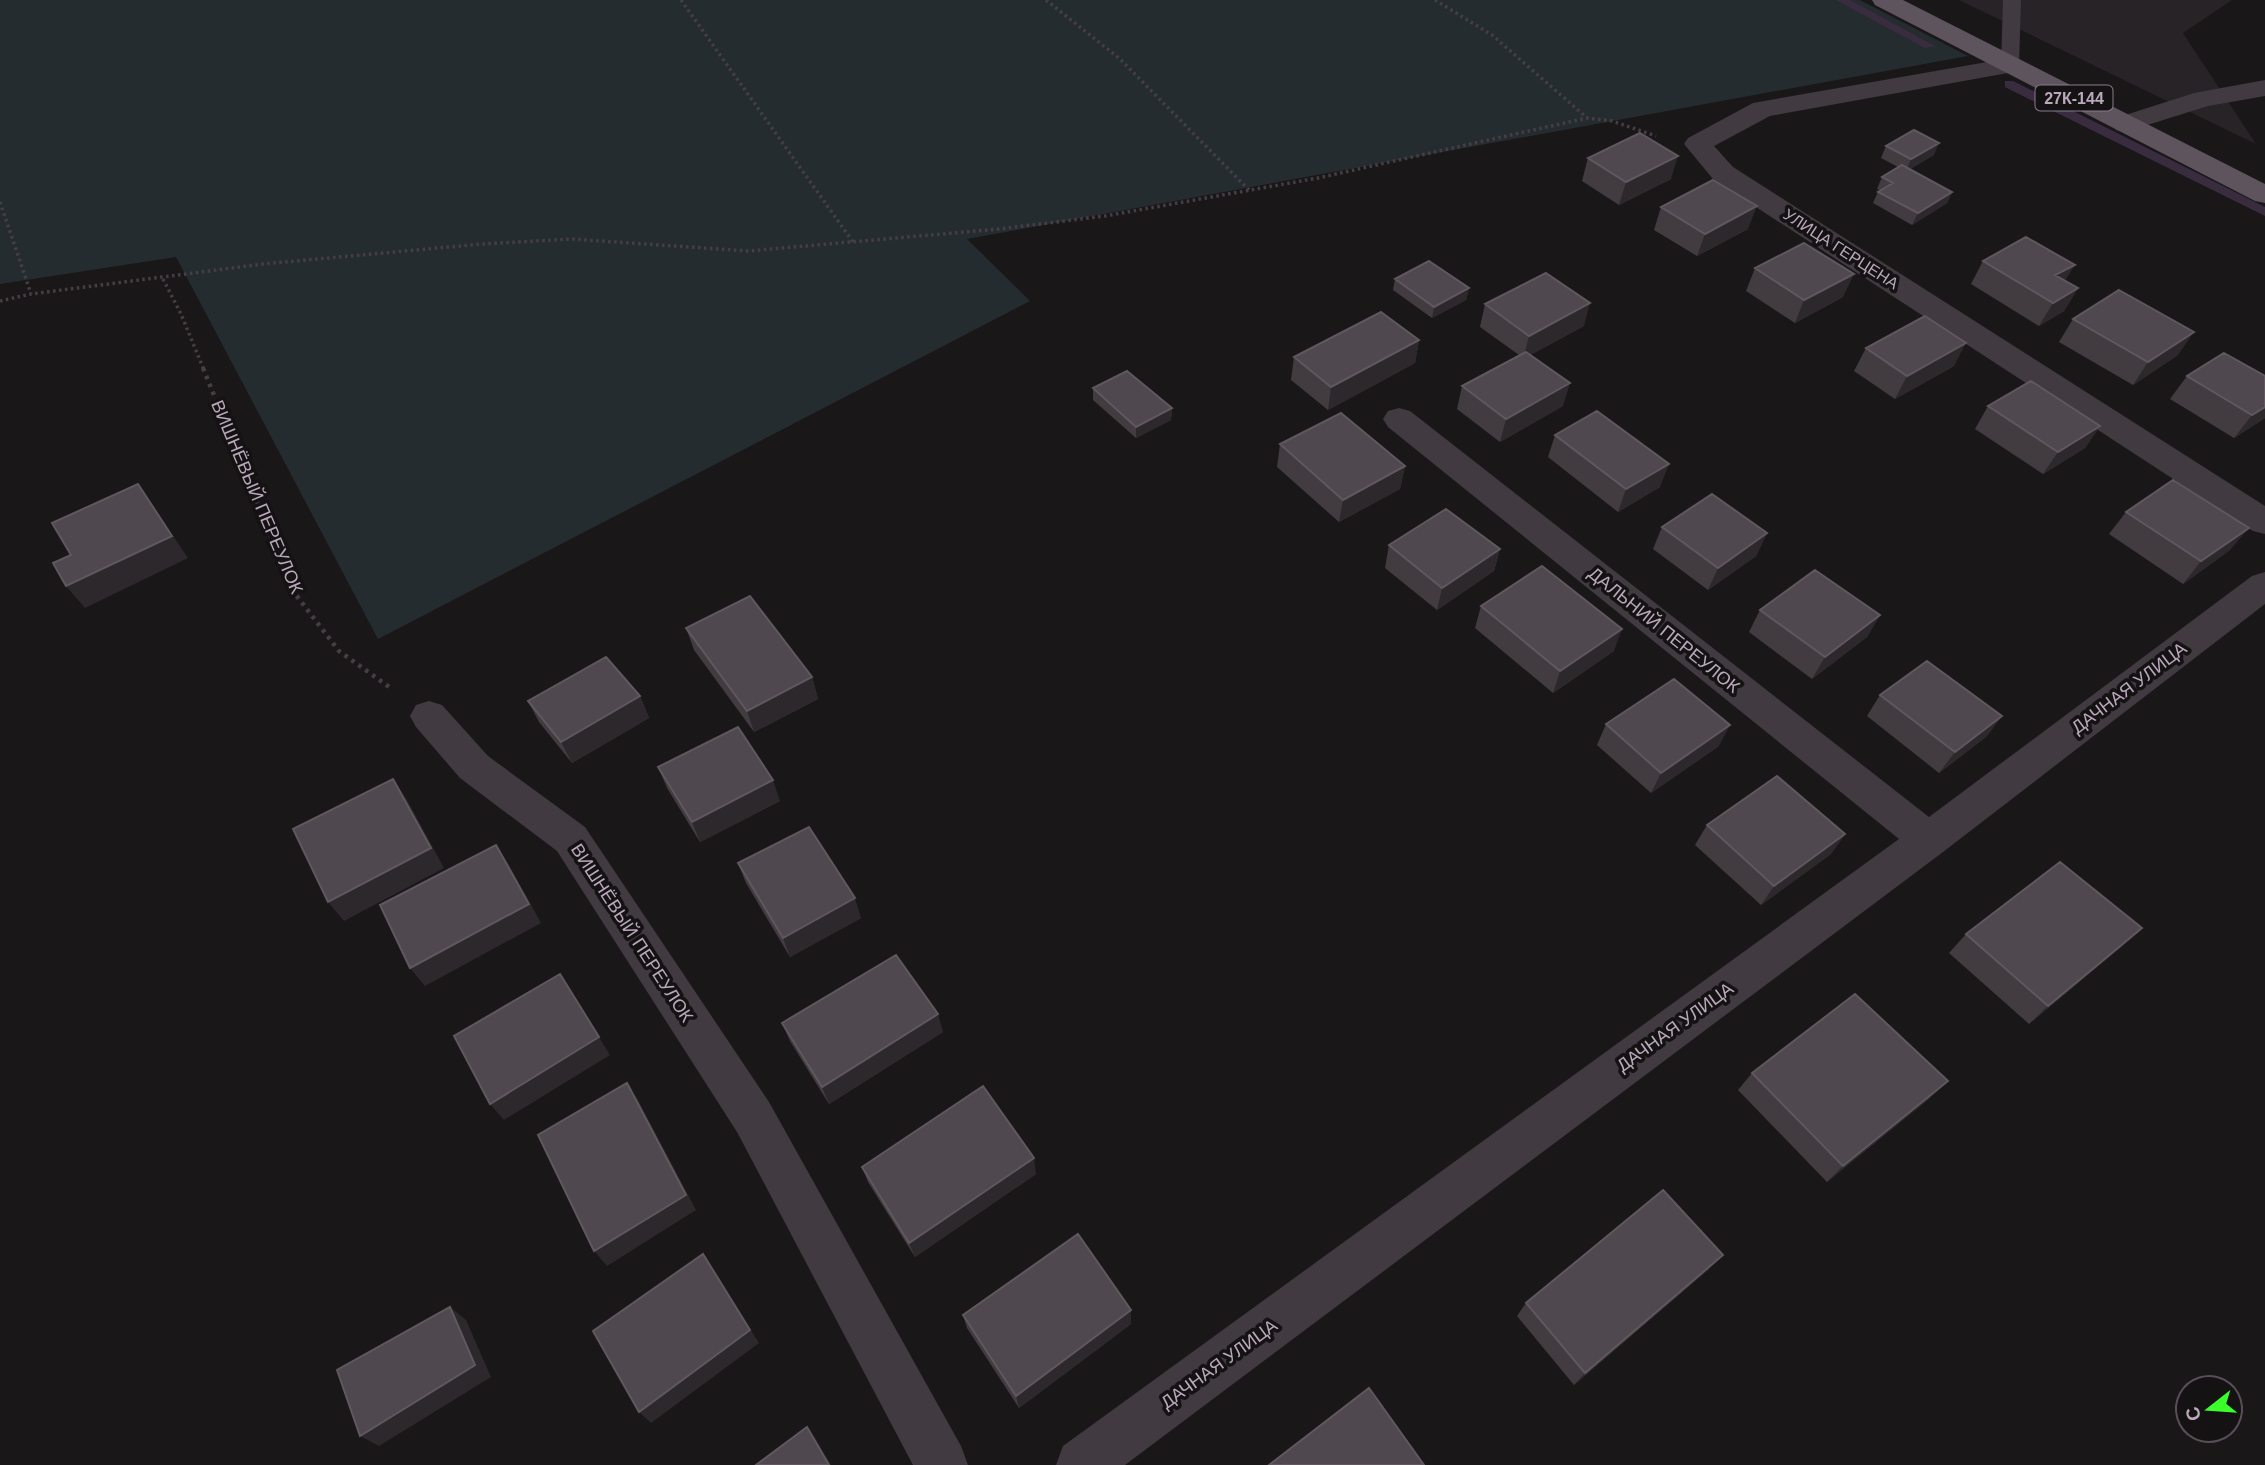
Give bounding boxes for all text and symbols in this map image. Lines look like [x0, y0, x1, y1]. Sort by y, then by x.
road number: 27К-144 [2036, 86, 2112, 110]
street label: УЛИЦА ГЕРЦЕНА [1780, 206, 1902, 293]
street label: ВИШНЁВЫЙ ПЕРЕУЛОК [207, 397, 308, 597]
street label: ДАЛЬНИЙ ПЕРЕУЛОК [1585, 562, 1744, 697]
street label: ДАЧНАЯ УЛИЦА [2068, 638, 2190, 738]
street label: ВИШНЁВЫЙ ПЕРЕУЛОК [567, 840, 698, 1026]
street label: ДАЧНАЯ УЛИЦА [1613, 978, 1737, 1076]
street label: ДАЧНАЯ УЛИЦА [1157, 1315, 1281, 1413]
north arrow [2174, 1374, 2244, 1444]
text: С [2181, 1404, 2205, 1423]

